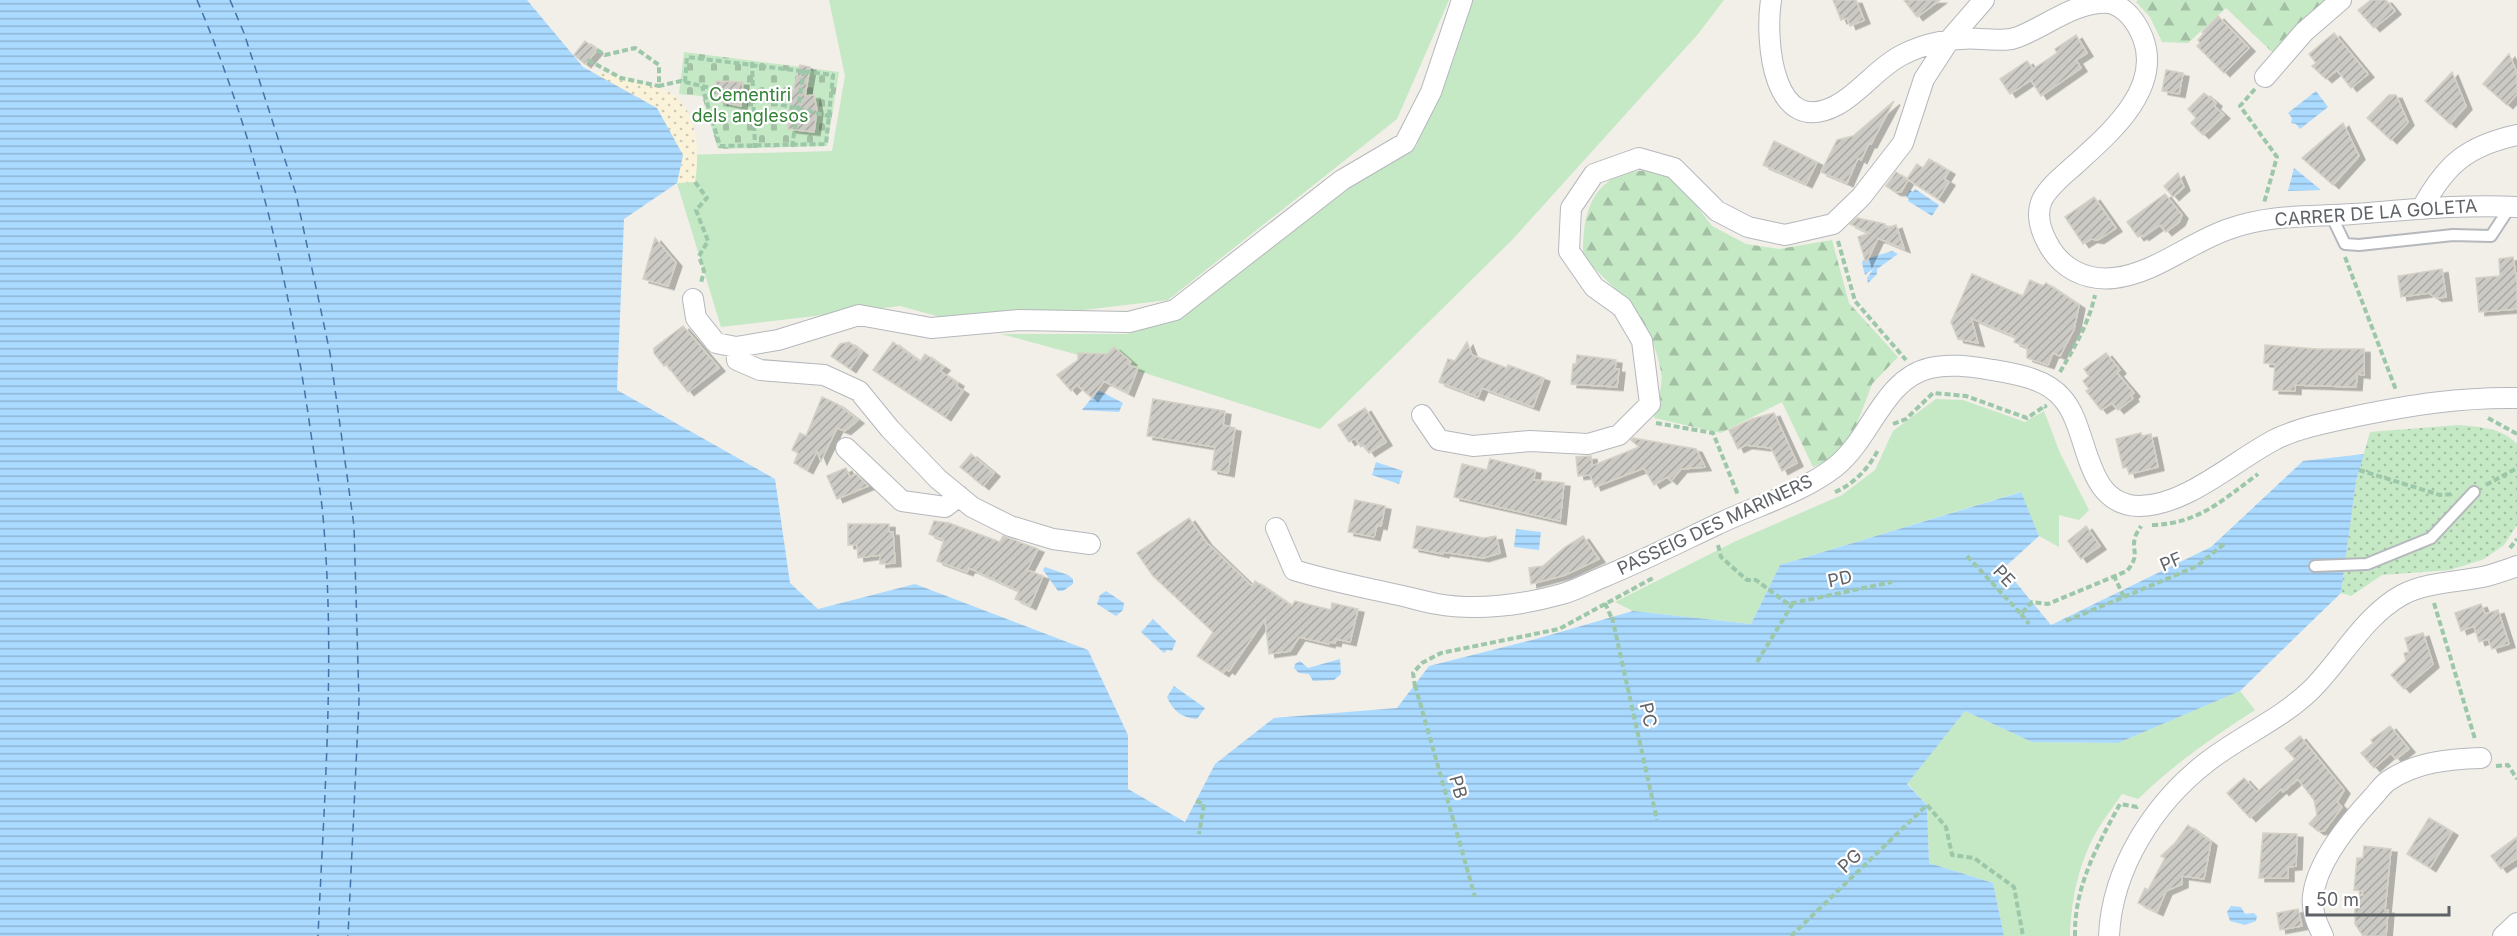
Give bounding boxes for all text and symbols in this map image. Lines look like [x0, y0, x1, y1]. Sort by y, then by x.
park label: Cementiri dels anglesos [692, 84, 808, 126]
street label: CARRER DE LA GOLETA [2274, 195, 2478, 230]
street label: PASSEIG DES MARINERS [1614, 470, 1816, 579]
street label: PF [2157, 548, 2185, 576]
street label: PE [1989, 560, 2020, 591]
street label: PD [1826, 566, 1854, 591]
street label: PC [1635, 701, 1661, 729]
street label: PB [1445, 773, 1472, 801]
street label: PG [1833, 844, 1866, 877]
scale bar [2307, 879, 2450, 917]
text: 50 m [2316, 889, 2359, 910]

